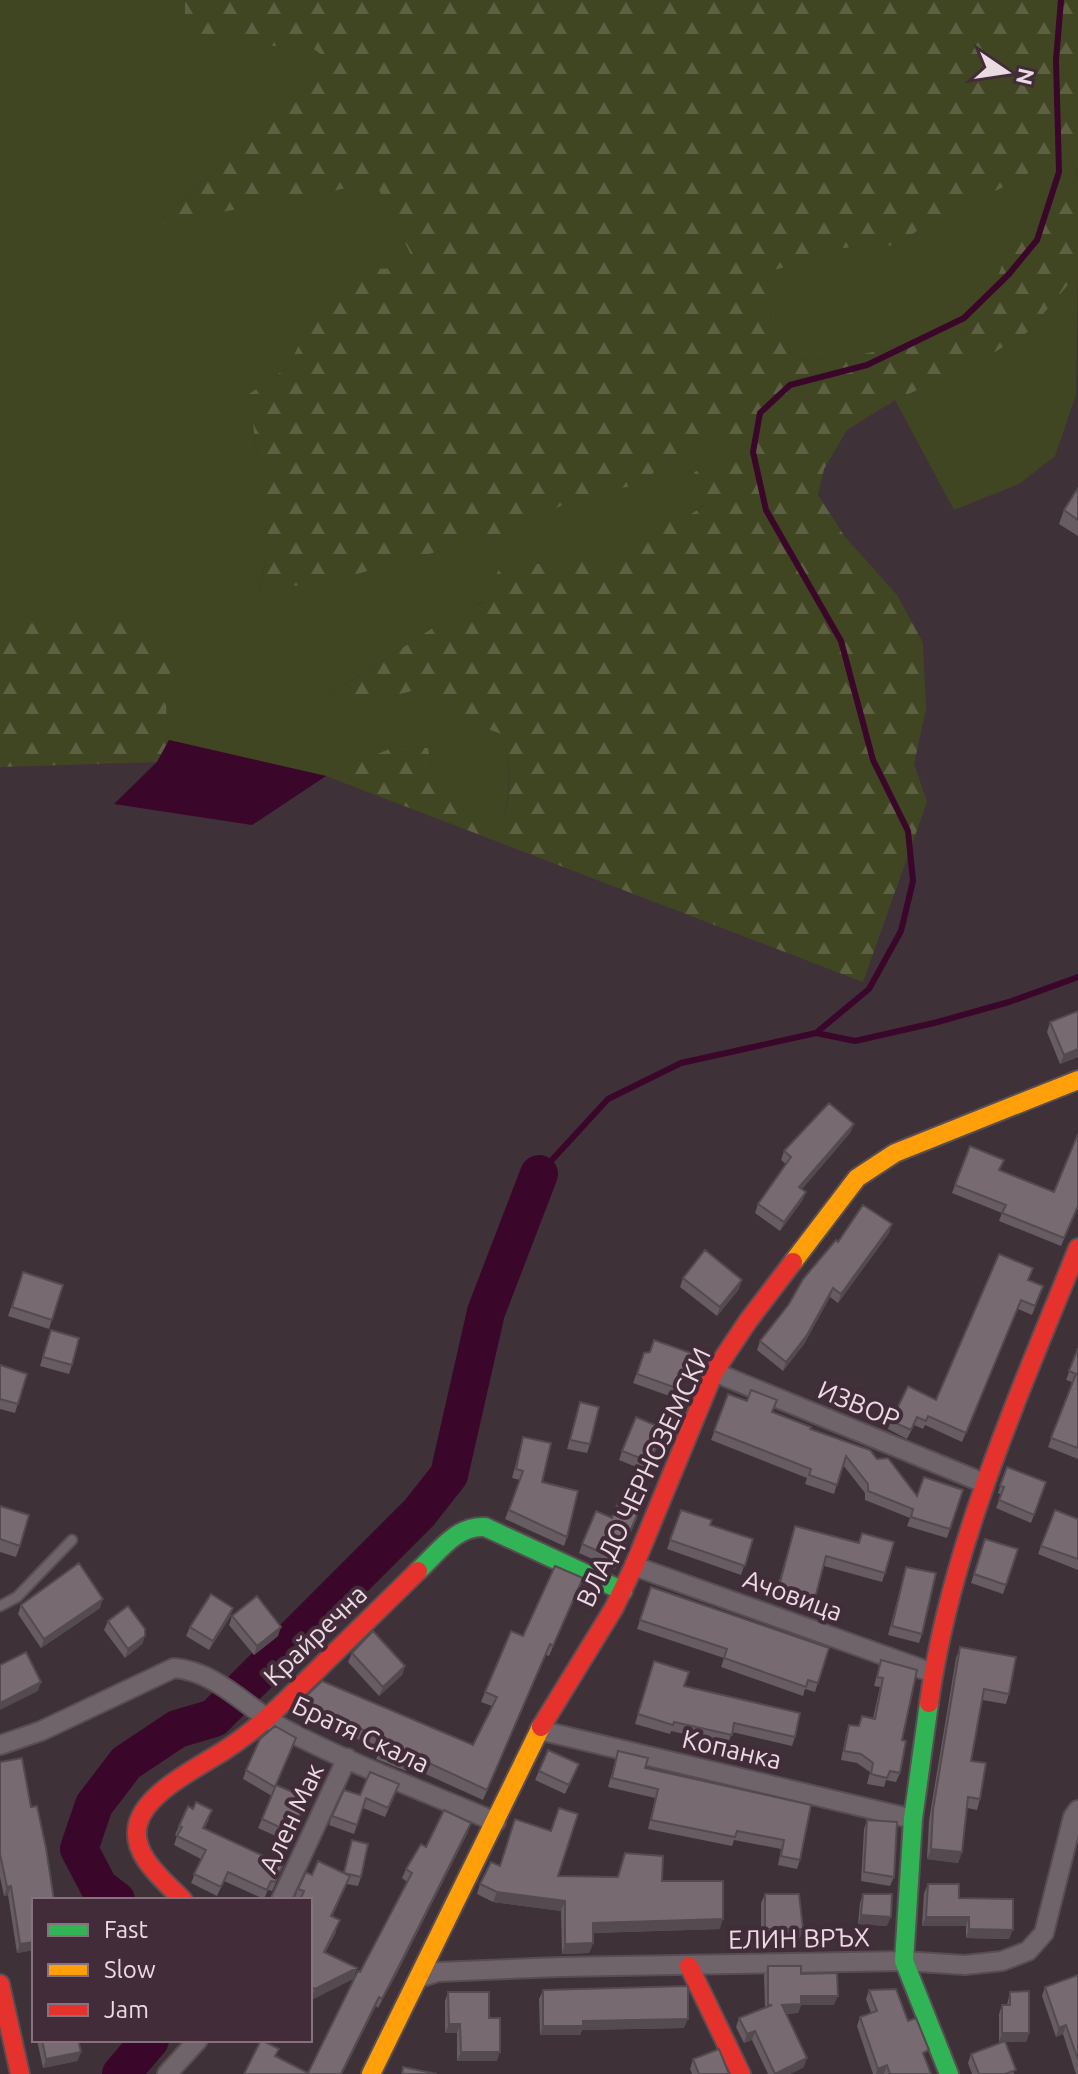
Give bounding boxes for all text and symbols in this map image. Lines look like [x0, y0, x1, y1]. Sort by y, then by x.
north arrow [966, 32, 1046, 112]
text: N [1012, 66, 1040, 87]
street label: ВЛАДО ЧЕРНОЗЕМСКИ [570, 1343, 716, 1611]
street label: ИЗВОР [814, 1375, 904, 1433]
street label: Ачовица [739, 1564, 847, 1626]
street label: Крайречна [258, 1579, 372, 1691]
street label: Братя Скала [288, 1690, 434, 1778]
street label: Копанка [680, 1724, 784, 1774]
street label: Ален Мак [253, 1759, 329, 1877]
legend [32, 1898, 312, 2042]
text: Fast [104, 1916, 148, 1943]
street label: ЕЛИН ВРЪХ [728, 1922, 870, 1954]
text: Slow [104, 1956, 156, 1983]
text: Jam [104, 1996, 149, 2023]

